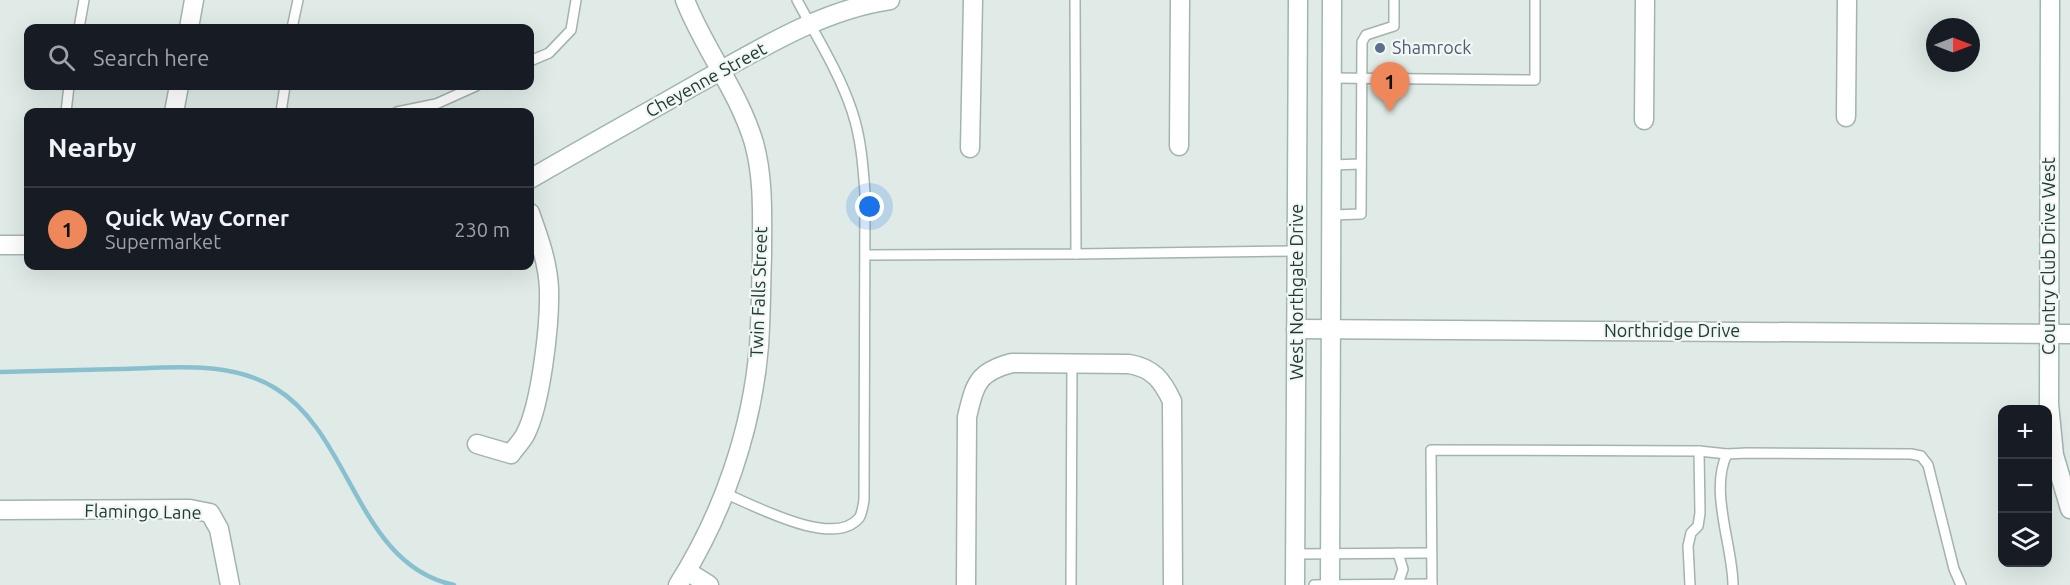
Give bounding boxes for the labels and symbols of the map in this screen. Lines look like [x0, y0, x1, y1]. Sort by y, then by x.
north arrow [1926, 18, 1980, 72]
place label: Shamrock [1392, 37, 1471, 57]
street label: Cheyenne Street [642, 38, 769, 121]
marker: Shamrock [1373, 41, 1387, 55]
pin: 1 [1370, 63, 1410, 112]
street label: Country Club Drive West [2038, 157, 2058, 355]
your location [855, 192, 884, 221]
street label: West Northgate Drive [1286, 204, 1306, 380]
street label: Twin Falls Street [746, 226, 770, 358]
street label: Northridge Drive [1604, 320, 1740, 340]
street label: Flamingo Lane [84, 500, 202, 522]

